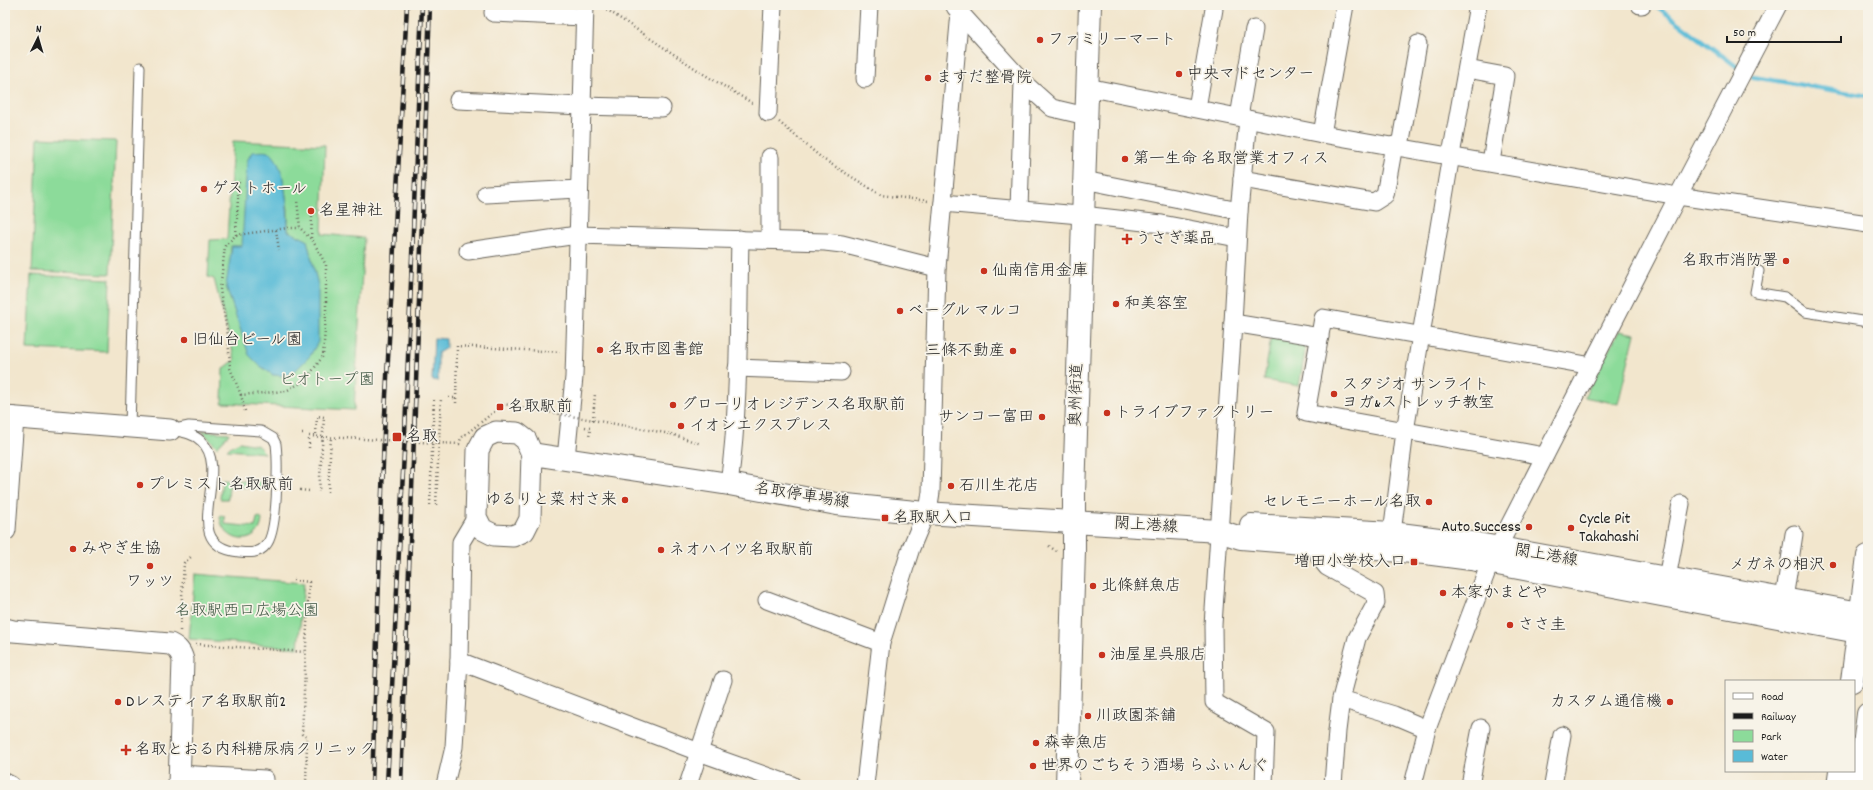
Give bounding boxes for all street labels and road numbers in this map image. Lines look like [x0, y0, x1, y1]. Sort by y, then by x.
street label: 奥州街道 [1064, 363, 1090, 427]
street label: 名取停車場線 [753, 477, 851, 515]
street label: 閖上港線 [1113, 512, 1179, 540]
street label: 閖上港線 [1512, 539, 1580, 573]

